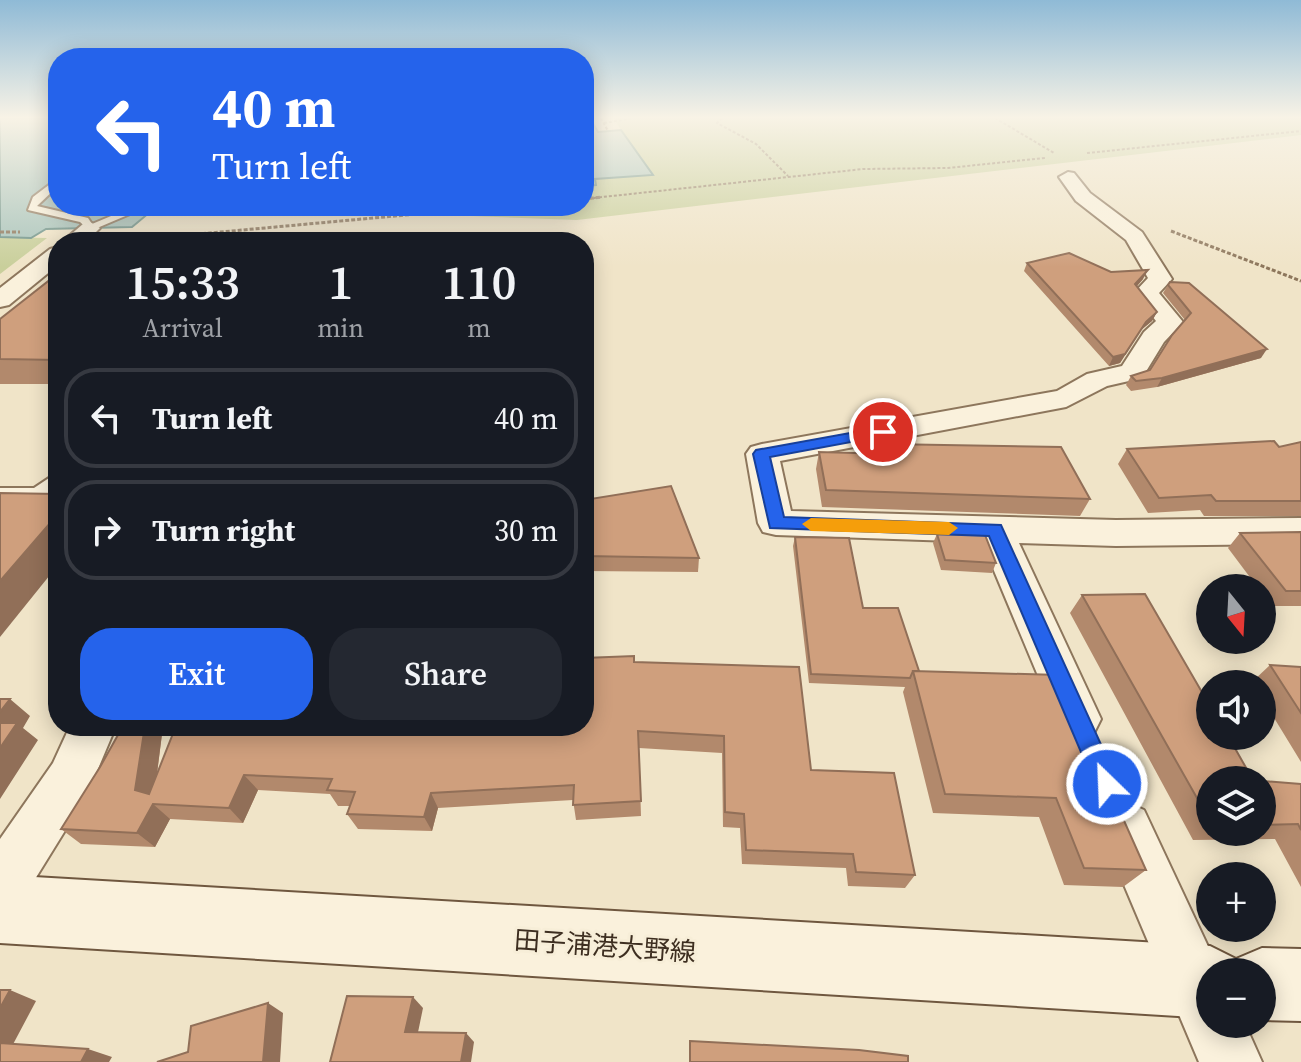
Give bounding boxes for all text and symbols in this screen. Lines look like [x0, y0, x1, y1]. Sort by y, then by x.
text: 40 m [212, 69, 335, 146]
icon: left [80, 80, 184, 184]
text: Turn left [212, 142, 351, 191]
text: 15:33 [125, 249, 240, 315]
text: 1 [328, 249, 353, 315]
text: 110 [442, 249, 516, 315]
text: Arrival [142, 310, 223, 346]
text: min [317, 310, 364, 346]
text: m [467, 310, 491, 346]
icon: left [84, 396, 128, 440]
text: Turn left [152, 398, 272, 439]
text: 40 m [494, 398, 558, 439]
pin [849, 398, 917, 466]
icon: arrive [861, 410, 905, 454]
icon: right [84, 508, 128, 552]
text: Turn right [152, 510, 295, 551]
text: 30 m [494, 510, 558, 551]
north arrow [1196, 574, 1276, 654]
map controls [1196, 574, 1276, 1038]
button: Exit [80, 628, 313, 720]
button: Share [329, 628, 562, 720]
button: sound [1196, 670, 1276, 750]
position arrow [1065, 742, 1149, 826]
button: layers [1196, 766, 1276, 846]
button: + [1196, 862, 1276, 942]
street label: 田子浦港大野線 [513, 922, 697, 970]
button: − [1196, 958, 1276, 1038]

